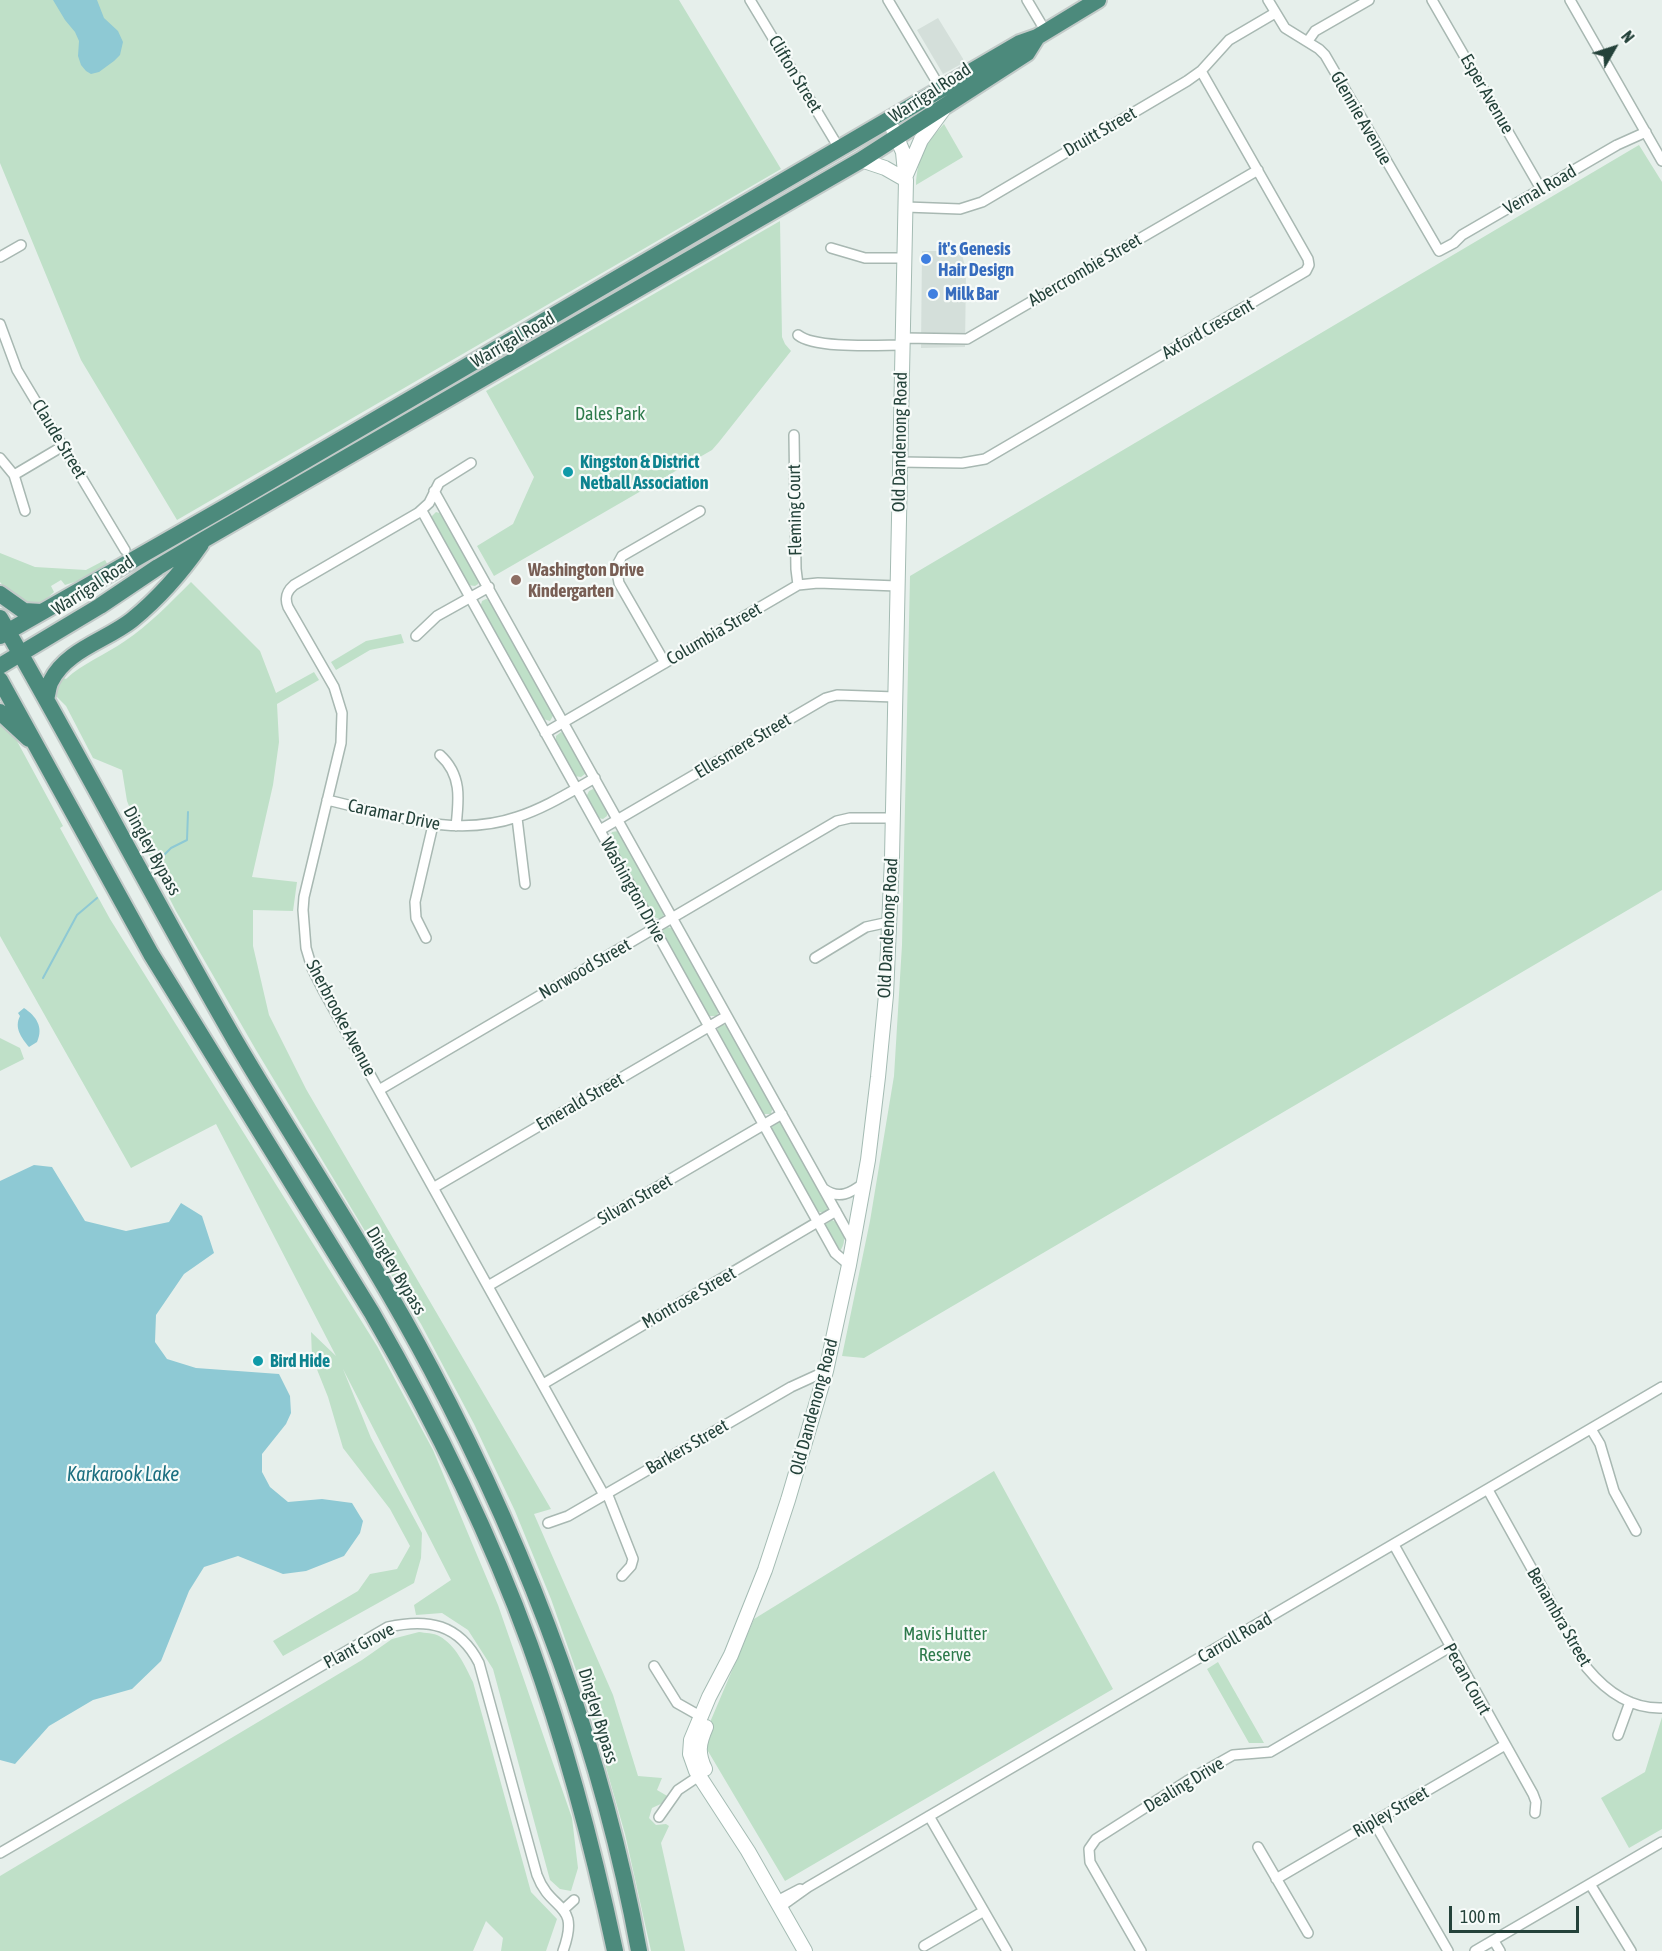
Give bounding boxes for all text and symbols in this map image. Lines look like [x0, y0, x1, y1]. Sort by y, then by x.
north arrow [1584, 18, 1644, 78]
text: N [1618, 27, 1638, 46]
street label: Clifton Street [764, 32, 826, 116]
street label: Esper Avenue [1456, 50, 1518, 138]
street label: Warrigal Road [885, 59, 975, 127]
street label: Glennie Avenue [1326, 67, 1396, 169]
street label: Druitt Street [1060, 103, 1140, 161]
street label: Vernal Road [1500, 161, 1580, 219]
street label: Abercrombie Street [1025, 229, 1145, 311]
place label: it's Genesis Hair Design [938, 238, 1014, 280]
marker: it's Genesis Hair Design [919, 252, 933, 266]
place label: Milk Bar [945, 283, 999, 305]
marker: Milk Bar [926, 287, 940, 301]
street label: Axford Crescent [1158, 294, 1258, 364]
street label: Warrigal Road [467, 307, 559, 373]
street label: Old Dandenong Road [888, 372, 912, 512]
street label: Claude Street [27, 395, 91, 483]
park label: Dales Park [575, 403, 645, 425]
place label: Kingston & District Netball Association [580, 451, 709, 494]
street label: Fleming Court [783, 464, 807, 556]
marker: Kingston & District Netball Association [561, 465, 575, 479]
street label: Warrigal Road [48, 552, 138, 620]
place label: Washington Drive Kindergarten [528, 559, 644, 602]
marker: Washington Drive Kindergarten [509, 573, 523, 587]
street label: Columbia Street [663, 598, 765, 670]
street label: Ellesmere Street [691, 709, 795, 783]
street label: Caramar Drive [346, 795, 442, 835]
street label: Dingley Bypass [119, 803, 185, 899]
street label: Washington Drive [595, 834, 671, 946]
street label: Old Dandenong Road [874, 857, 902, 999]
street label: Norwood Street [535, 934, 635, 1004]
street label: Sherbrooke Avenue [301, 956, 381, 1080]
street label: Emerald Street [533, 1068, 627, 1136]
street label: Silvan Street [594, 1170, 676, 1230]
street label: Dingley Bypass [361, 1223, 431, 1319]
street label: Montrose Street [638, 1262, 740, 1334]
street label: Old Dandenong Road [785, 1336, 843, 1478]
place label: Bird Hide [270, 1350, 330, 1372]
marker: Bird Hide [251, 1354, 265, 1368]
street label: Barkers Street [642, 1415, 732, 1479]
water label: Karkarook Lake [67, 1463, 179, 1487]
street label: Benambra Street [1522, 1564, 1596, 1670]
street label: Carroll Road [1194, 1608, 1276, 1668]
street label: Plant Grove [320, 1618, 398, 1674]
park label: Mavis Hutter Reserve [903, 1623, 987, 1666]
street label: Pecan Court [1439, 1639, 1495, 1719]
street label: Dingley Bypass [573, 1666, 623, 1766]
street label: Dealing Drive [1140, 1753, 1228, 1817]
street label: Ripley Street [1349, 1782, 1433, 1842]
scale bar [1452, 1894, 1582, 1932]
text: 100 m [1460, 1906, 1501, 1927]

